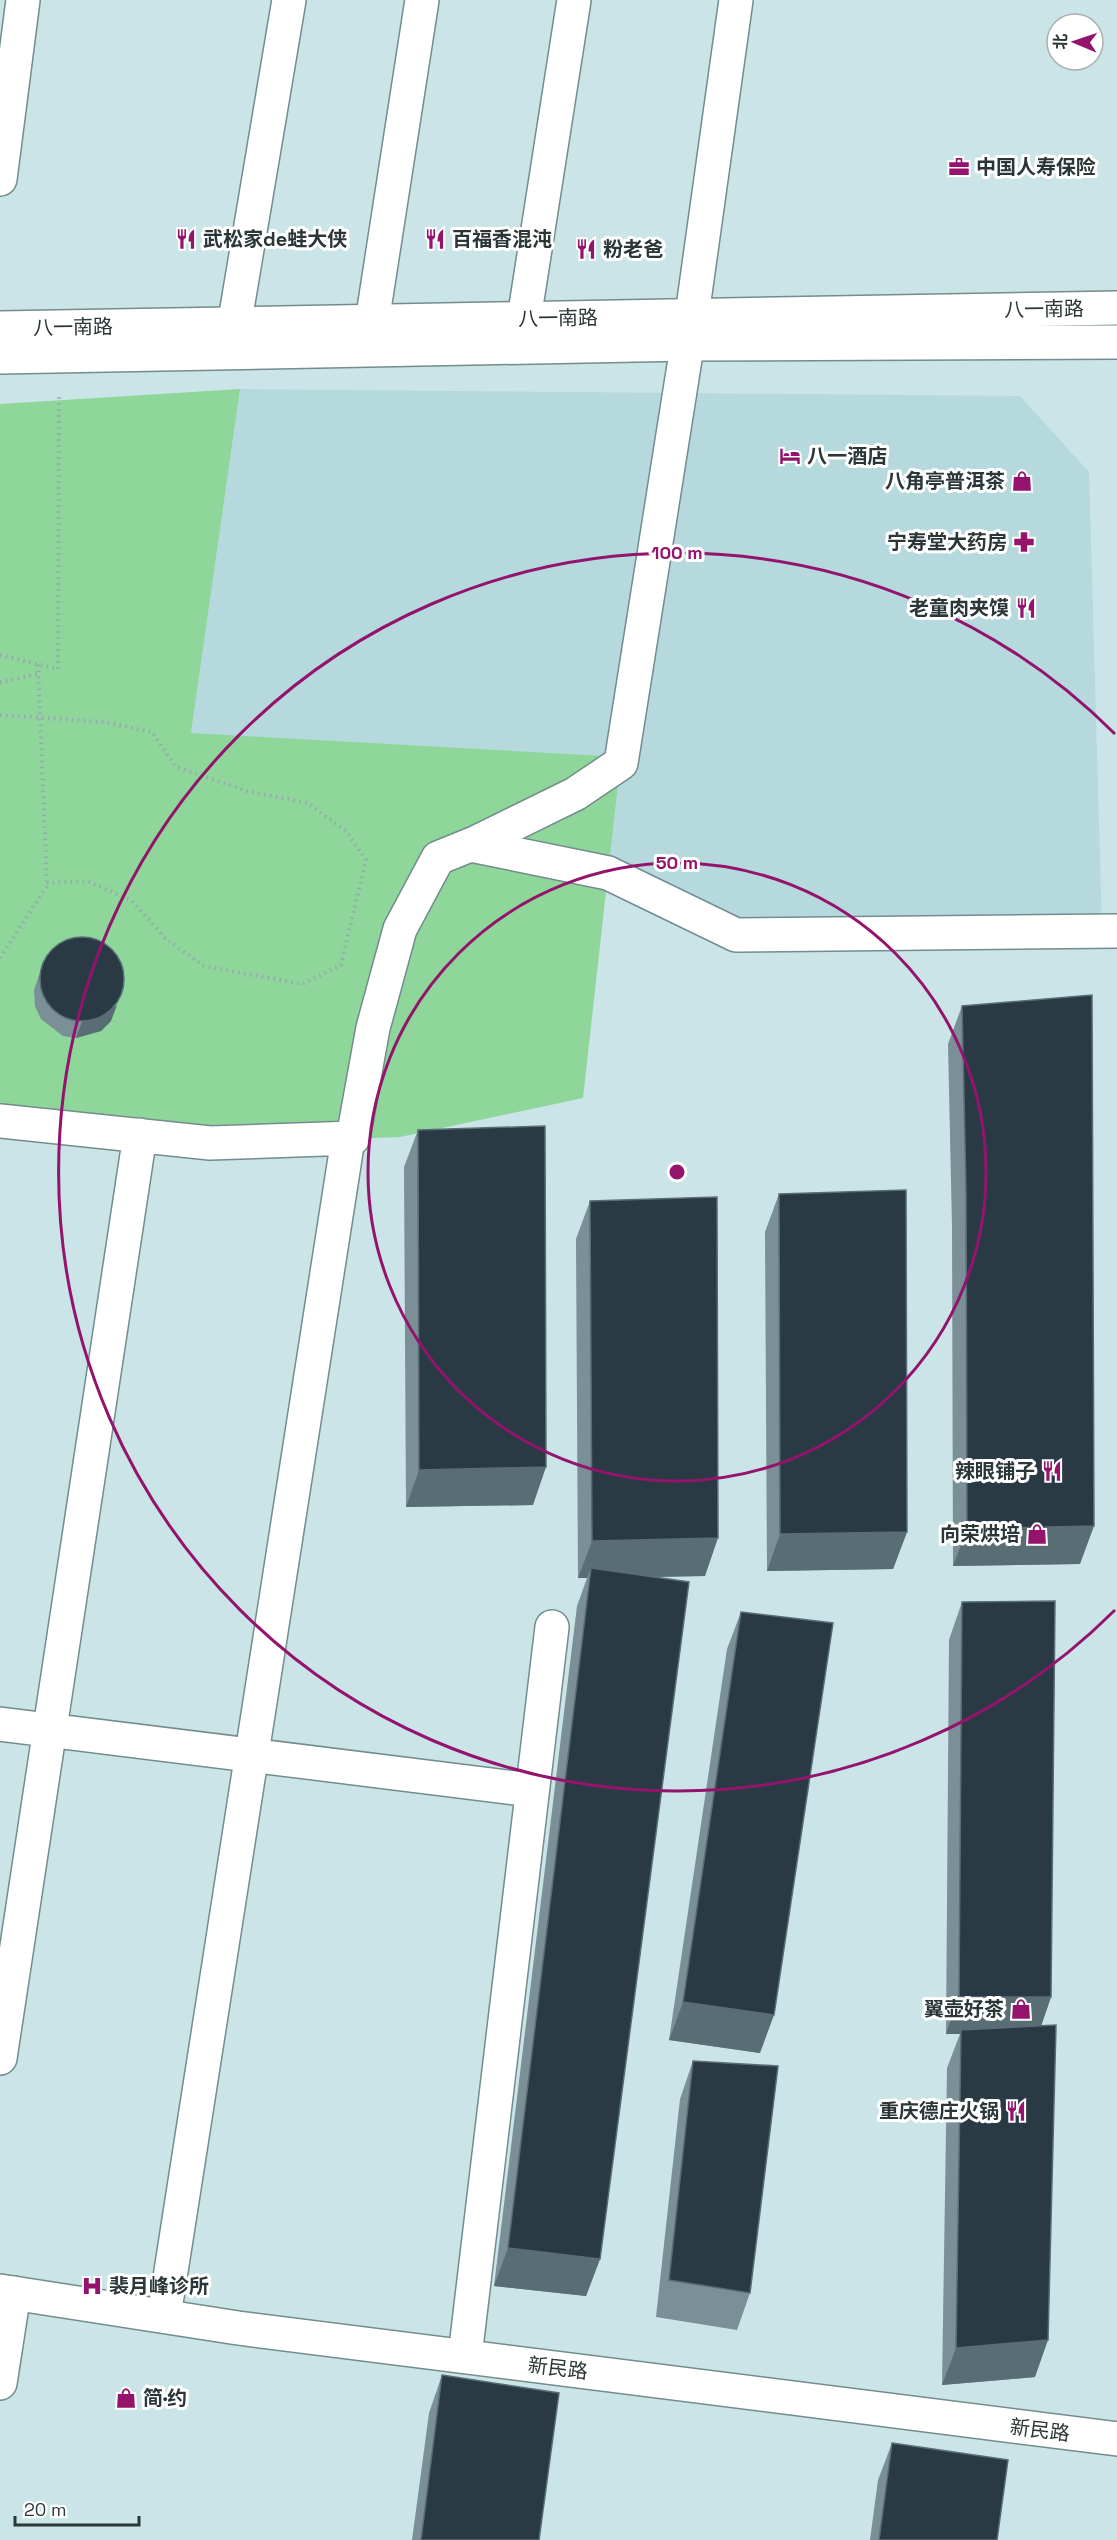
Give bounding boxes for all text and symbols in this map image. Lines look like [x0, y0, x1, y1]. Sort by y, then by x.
north arrow [1045, 12, 1105, 72]
text: 北 [1050, 33, 1071, 50]
place label: 中国人寿保险 [976, 154, 1096, 180]
office icon: 中国人寿保险 [947, 155, 971, 179]
place label: 武松家de蛙大侠 [203, 226, 347, 252]
place label: 百福香混沌 [452, 226, 552, 252]
restaurant icon: 武松家de蛙大侠 [174, 227, 198, 251]
restaurant icon: 百福香混沌 [423, 227, 447, 251]
place label: 粉老爸 [603, 236, 663, 262]
restaurant icon: 粉老爸 [574, 237, 598, 261]
street label: 八一南路 [1004, 295, 1084, 323]
street label: 八一南路 [518, 304, 598, 332]
street label: 八一南路 [33, 313, 113, 341]
place label: 八一酒店 [807, 443, 887, 469]
hotel icon: 八一酒店 [778, 444, 802, 468]
place label: 八角亭普洱茶 [885, 468, 1005, 494]
shop icon: 八角亭普洱茶 [1010, 469, 1034, 493]
place label: 宁寿堂大药房 [887, 529, 1007, 555]
pharmacy icon: 宁寿堂大药房 [1012, 530, 1036, 554]
text: 100 m [651, 541, 703, 564]
place label: 老童肉夹馍 [909, 595, 1009, 621]
restaurant icon: 老童肉夹馍 [1014, 596, 1038, 620]
text: 50 m [656, 851, 698, 874]
centre of rings [667, 1162, 687, 1182]
place label: 辣眼铺子 [955, 1458, 1035, 1484]
restaurant icon: 辣眼铺子 [1040, 1459, 1064, 1483]
place label: 向荣烘培 [940, 1521, 1020, 1547]
shop icon: 向荣烘培 [1025, 1522, 1049, 1546]
place label: 翼壶好茶 [924, 1996, 1004, 2022]
shop icon: 翼壶好茶 [1009, 1997, 1033, 2021]
place label: 重庆德庄火锅 [879, 2098, 999, 2124]
restaurant icon: 重庆德庄火锅 [1004, 2099, 1028, 2123]
place label: 裴月峰诊所 [109, 2273, 209, 2299]
hospital icon: 裴月峰诊所 [80, 2274, 104, 2298]
street label: 新民路 [527, 2351, 589, 2385]
place label: 简·约 [143, 2385, 187, 2411]
shop icon: 简·约 [114, 2386, 138, 2410]
street label: 新民路 [1009, 2413, 1071, 2447]
scale bar [15, 2489, 140, 2527]
text: 20 m [24, 2498, 67, 2521]

